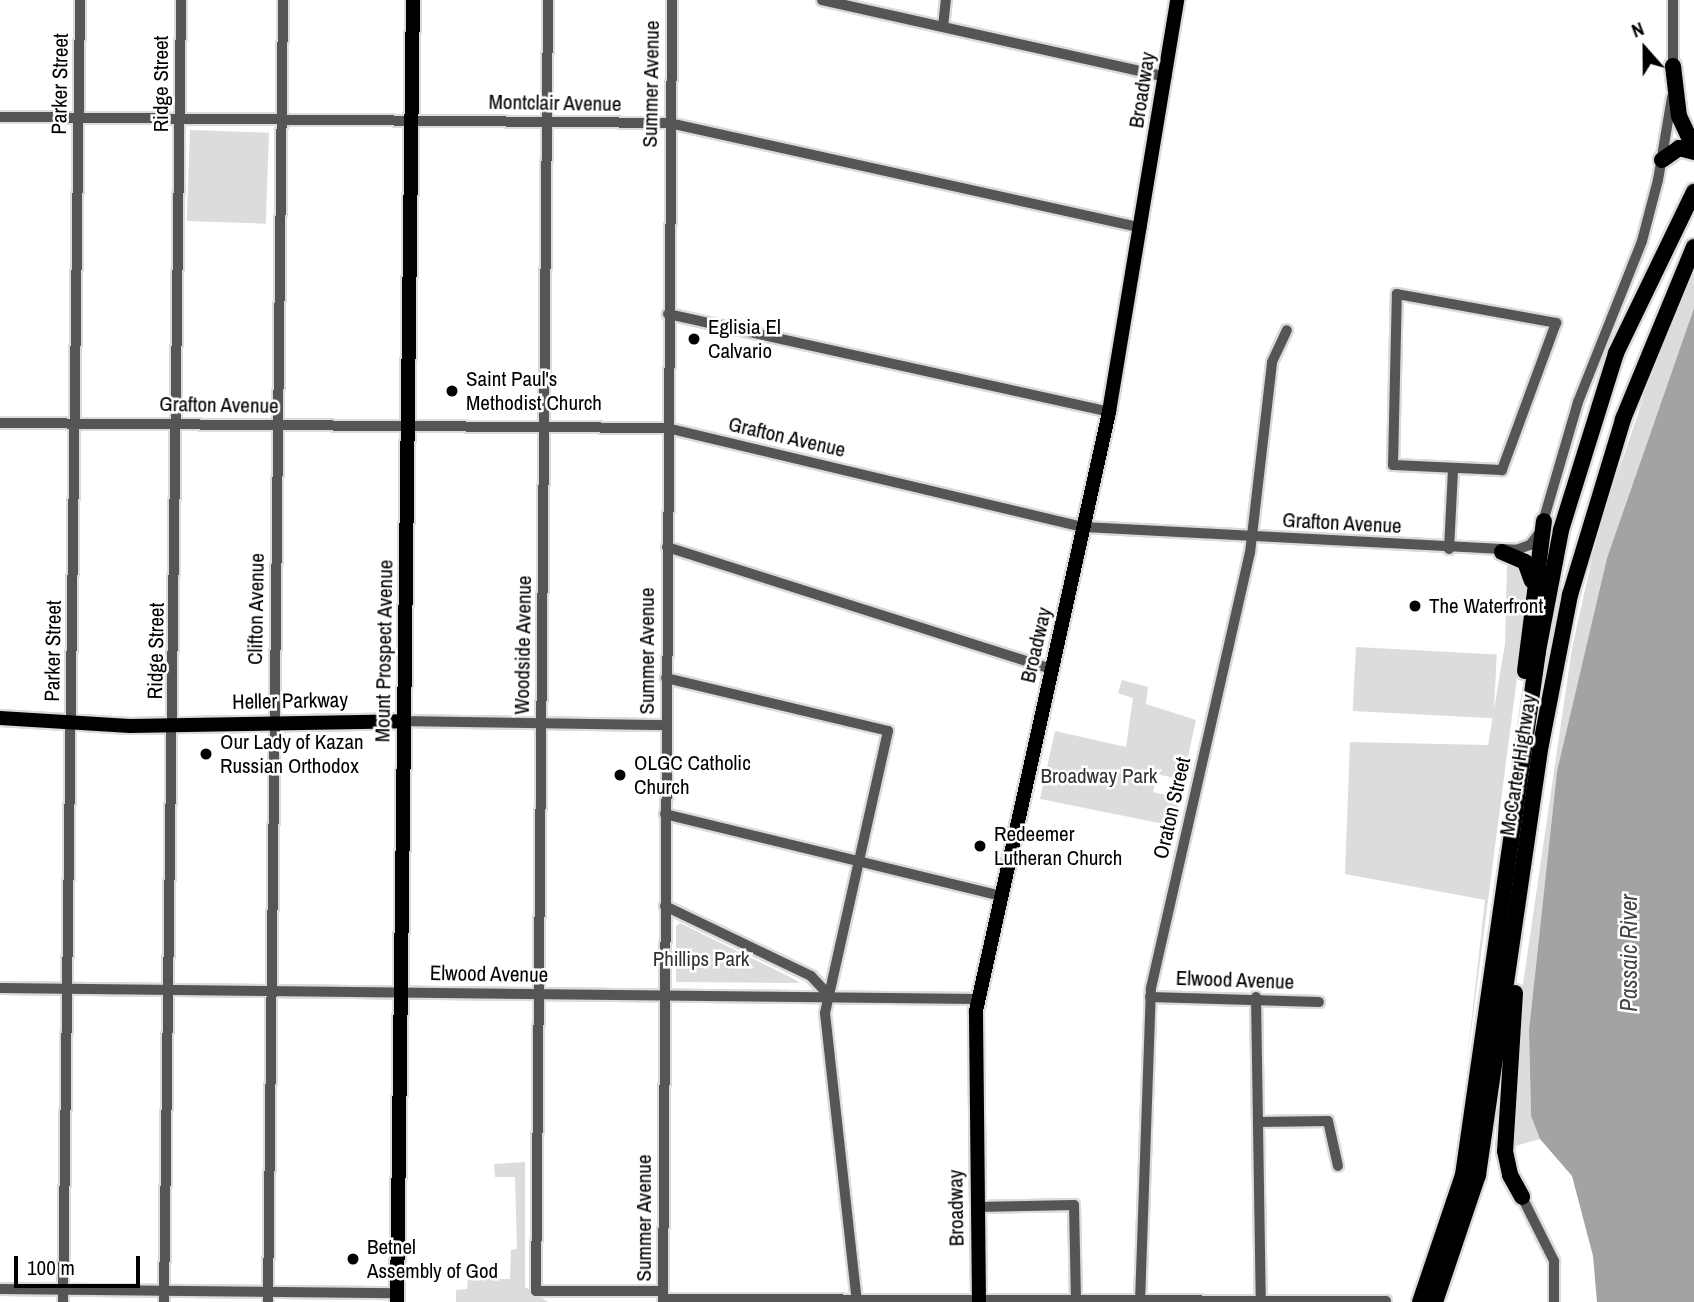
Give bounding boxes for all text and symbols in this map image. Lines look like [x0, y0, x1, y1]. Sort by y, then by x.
north arrow [1610, 14, 1680, 84]
text: N [1628, 15, 1647, 44]
street label: Summer Avenue [637, 20, 665, 148]
street label: Parker Street [47, 33, 73, 135]
street label: Ridge Street [148, 36, 174, 132]
street label: Broadway [1124, 50, 1160, 130]
street label: Montclair Avenue [488, 89, 622, 117]
place label: Eglisia El Calvario [708, 314, 781, 364]
marker: Eglisia El Calvario [686, 331, 702, 347]
place label: Saint Paul's Methodist Church [466, 366, 602, 416]
marker: Saint Paul's Methodist Church [444, 383, 460, 399]
street label: Grafton Avenue [159, 391, 279, 419]
street label: Grafton Avenue [726, 411, 848, 463]
street label: Grafton Avenue [1281, 507, 1403, 539]
street label: Clifton Avenue [242, 552, 270, 666]
street label: Mount Prospect Avenue [370, 559, 398, 743]
street label: Woodside Avenue [509, 575, 537, 715]
street label: Summer Avenue [634, 587, 660, 715]
place label: The Waterfront [1429, 593, 1543, 619]
marker: The Waterfront [1407, 598, 1423, 614]
street label: Parker Street [40, 600, 66, 702]
street label: Ridge Street [143, 602, 169, 700]
street label: Broadway [1015, 605, 1057, 685]
street label: Heller Parkway [232, 687, 348, 715]
street label: McCarter Highway [1494, 693, 1542, 837]
place label: Our Lady of Kazan Russian Orthodox [220, 729, 364, 779]
marker: Our Lady of Kazan Russian Orthodox [198, 746, 214, 762]
place label: OLGC Catholic Church [634, 750, 751, 800]
street label: Oraton Street [1148, 755, 1196, 861]
park label: Broadway Park [1041, 763, 1157, 789]
marker: OLGC Catholic Church [612, 767, 628, 783]
place label: Redeemer Lutheran Church [994, 821, 1122, 871]
marker: Redeemer Lutheran Church [972, 838, 988, 854]
water label: Passaic River [1615, 894, 1643, 1012]
park label: Phillips Park [653, 946, 749, 972]
street label: Elwood Avenue [429, 960, 549, 988]
street label: Elwood Avenue [1175, 965, 1295, 995]
street label: Summer Avenue [631, 1154, 657, 1282]
street label: Broadway [943, 1170, 969, 1246]
place label: Betnel Assembly of God [367, 1234, 498, 1284]
scale bar [18, 1242, 144, 1286]
marker: Betnel Assembly of God [345, 1251, 361, 1267]
text: 100 m [27, 1253, 75, 1282]

